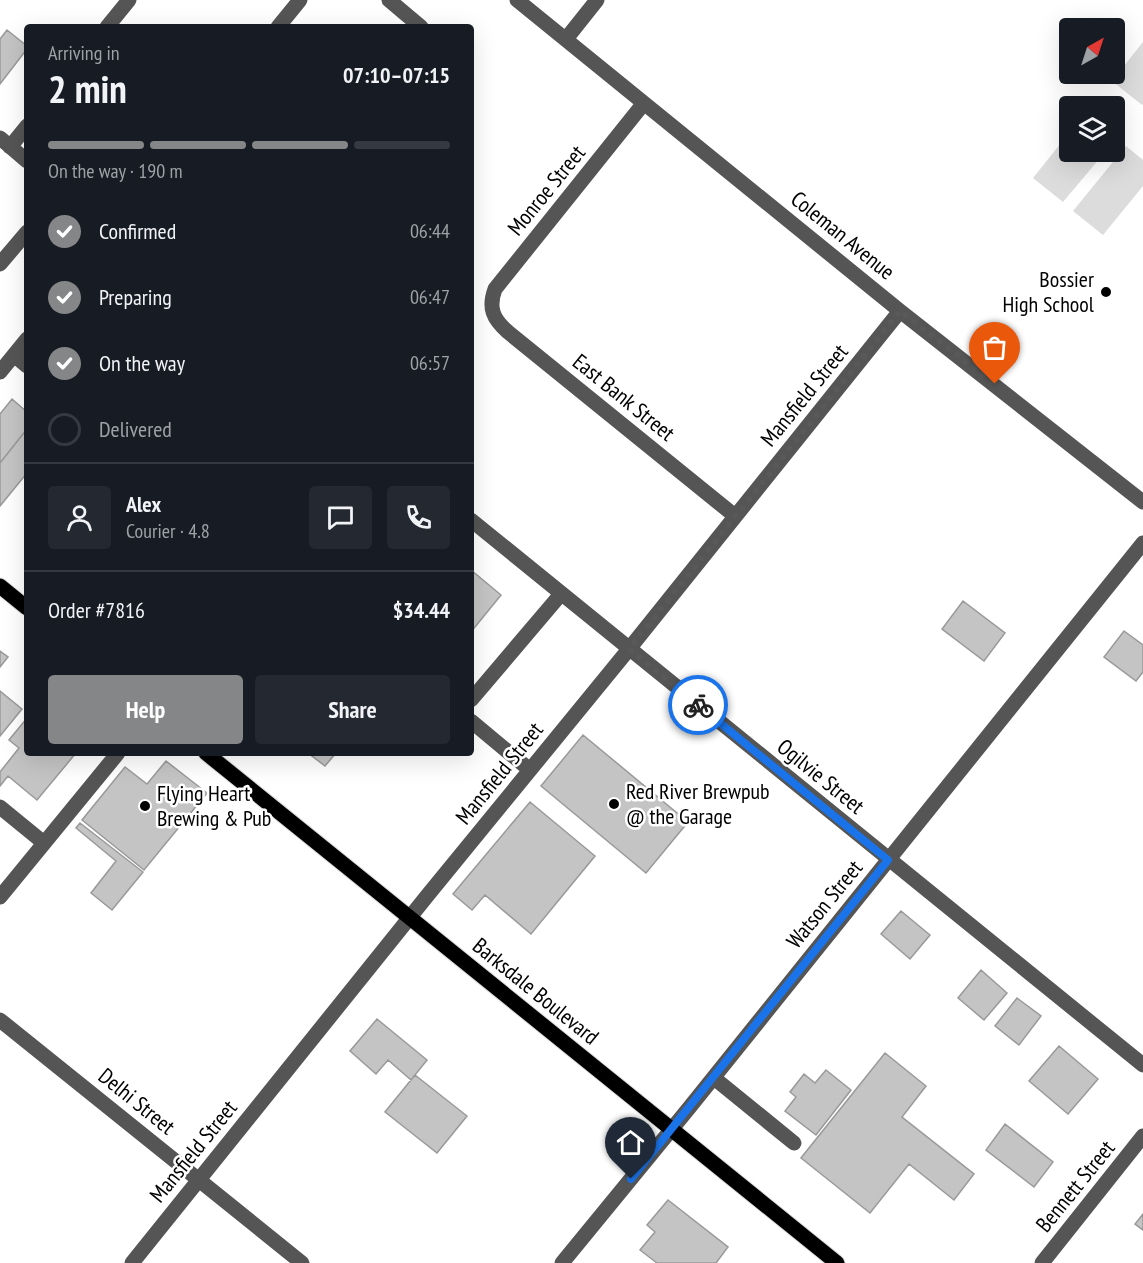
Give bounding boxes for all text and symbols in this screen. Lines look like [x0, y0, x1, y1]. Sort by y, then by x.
north arrow [1059, 18, 1125, 84]
map controls [1059, 18, 1125, 162]
text: Arriving in [48, 40, 120, 66]
text: 07:10–07:15 [343, 61, 450, 89]
text: 2 min [48, 63, 127, 114]
button: layers [1059, 96, 1125, 162]
street label: Monroe Street [501, 139, 591, 241]
text: On the way · 190 m [48, 158, 183, 184]
street label: Coleman Avenue [785, 185, 901, 285]
icon: check [48, 215, 81, 248]
text: Confirmed [99, 217, 176, 245]
text: 06:44 [410, 218, 450, 244]
place label: Bossier High School [1003, 265, 1095, 318]
icon: check [48, 281, 81, 314]
text: Preparing [99, 283, 172, 311]
text: 06:47 [410, 284, 450, 310]
marker: Bossier High School [1099, 285, 1113, 299]
pin [969, 322, 1020, 384]
icon: bag [978, 331, 1011, 364]
street label: Mansfield Street [754, 338, 854, 452]
icon: check [48, 347, 81, 380]
street label: East Bank Street [567, 347, 681, 447]
text: On the way [99, 349, 185, 377]
text: 06:57 [410, 350, 450, 376]
text: Delivered [99, 415, 172, 443]
button: person [48, 486, 111, 549]
button: chat [309, 486, 372, 549]
button: phone [387, 486, 450, 549]
text: Alex [126, 490, 161, 518]
text: Courier · 4.8 [126, 518, 210, 544]
text: Order #7816 [48, 596, 145, 624]
text: $34.44 [393, 596, 450, 624]
button: Help [48, 675, 243, 744]
button: Share [255, 675, 450, 744]
courier [668, 675, 728, 735]
icon: bike [682, 689, 715, 722]
street label: Mansfield Street [449, 716, 549, 830]
street label: Ogilvie Street [772, 732, 870, 820]
place label: Red River Brewpub @ the Garage [626, 777, 770, 830]
place label: Flying Heart Brewing & Pub [157, 779, 271, 832]
marker: Red River Brewpub @ the Garage [607, 797, 621, 811]
marker: Flying Heart Brewing & Pub [138, 799, 152, 813]
street label: Watson Street [780, 854, 868, 954]
street label: Barksdale Boulevard [467, 932, 605, 1050]
street label: Delhi Street [93, 1062, 181, 1140]
street label: Mansfield Street [143, 1094, 243, 1208]
pin [605, 1117, 656, 1179]
icon: home [614, 1126, 647, 1159]
street label: Bennett Street [1029, 1134, 1121, 1238]

